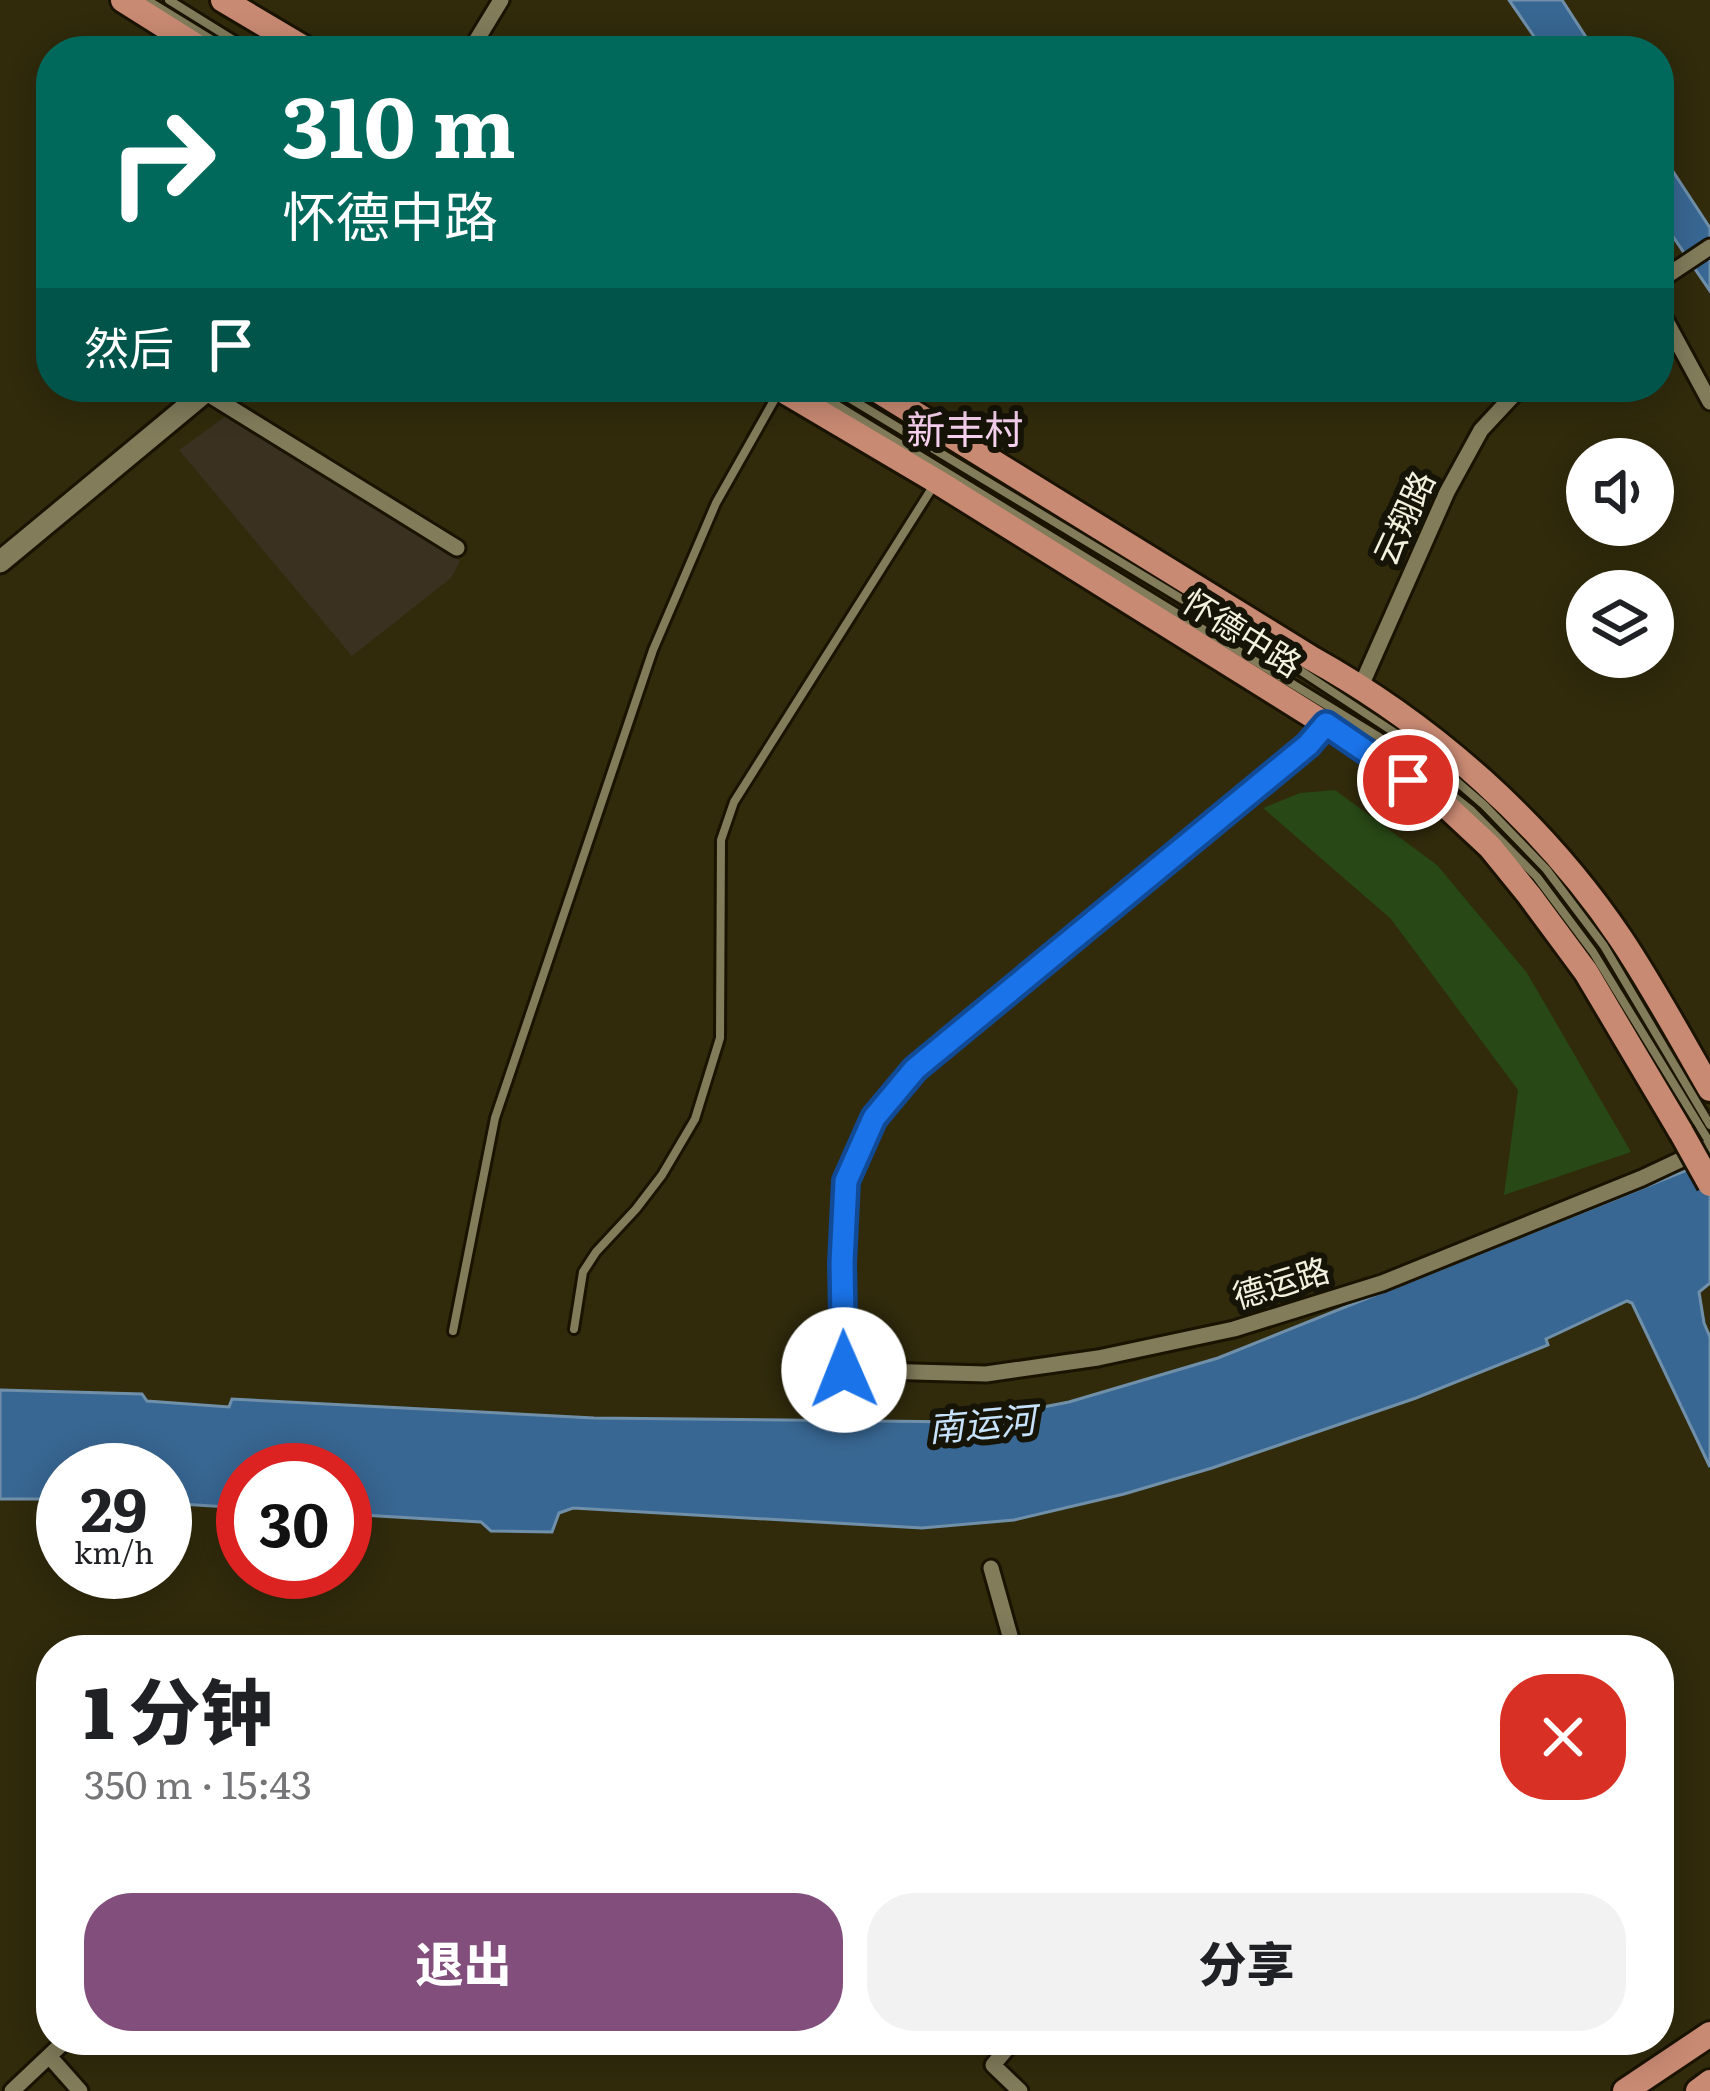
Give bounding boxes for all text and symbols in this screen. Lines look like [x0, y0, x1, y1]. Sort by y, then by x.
text: 310 m [282, 59, 516, 184]
icon: right [84, 84, 240, 240]
text: 怀德中路 [282, 173, 498, 254]
text: 然后 [84, 312, 174, 379]
icon: arrive [198, 312, 264, 378]
district label: 新丰村 [906, 398, 1024, 456]
map controls [1566, 438, 1674, 678]
button: sound [1566, 438, 1674, 546]
street label: 云翔路 [1359, 462, 1445, 572]
button: layers [1566, 570, 1674, 678]
street label: 怀德中路 [1174, 575, 1312, 687]
pin [1357, 729, 1459, 831]
icon: arrive [1375, 747, 1441, 813]
street label: 德运路 [1226, 1243, 1335, 1319]
position arrow [781, 1307, 907, 1433]
water label: 南运河 [926, 1390, 1044, 1453]
speed limit sign: 30 [216, 1443, 372, 1599]
text: 29 [81, 1461, 147, 1550]
text: km/h [74, 1529, 154, 1573]
text: 1 分钟 [84, 1654, 273, 1761]
button: close [1500, 1674, 1626, 1800]
text: 350 m · 15:43 [84, 1753, 312, 1811]
button: 退出 [84, 1893, 843, 2031]
button: 分享 [867, 1893, 1626, 2031]

